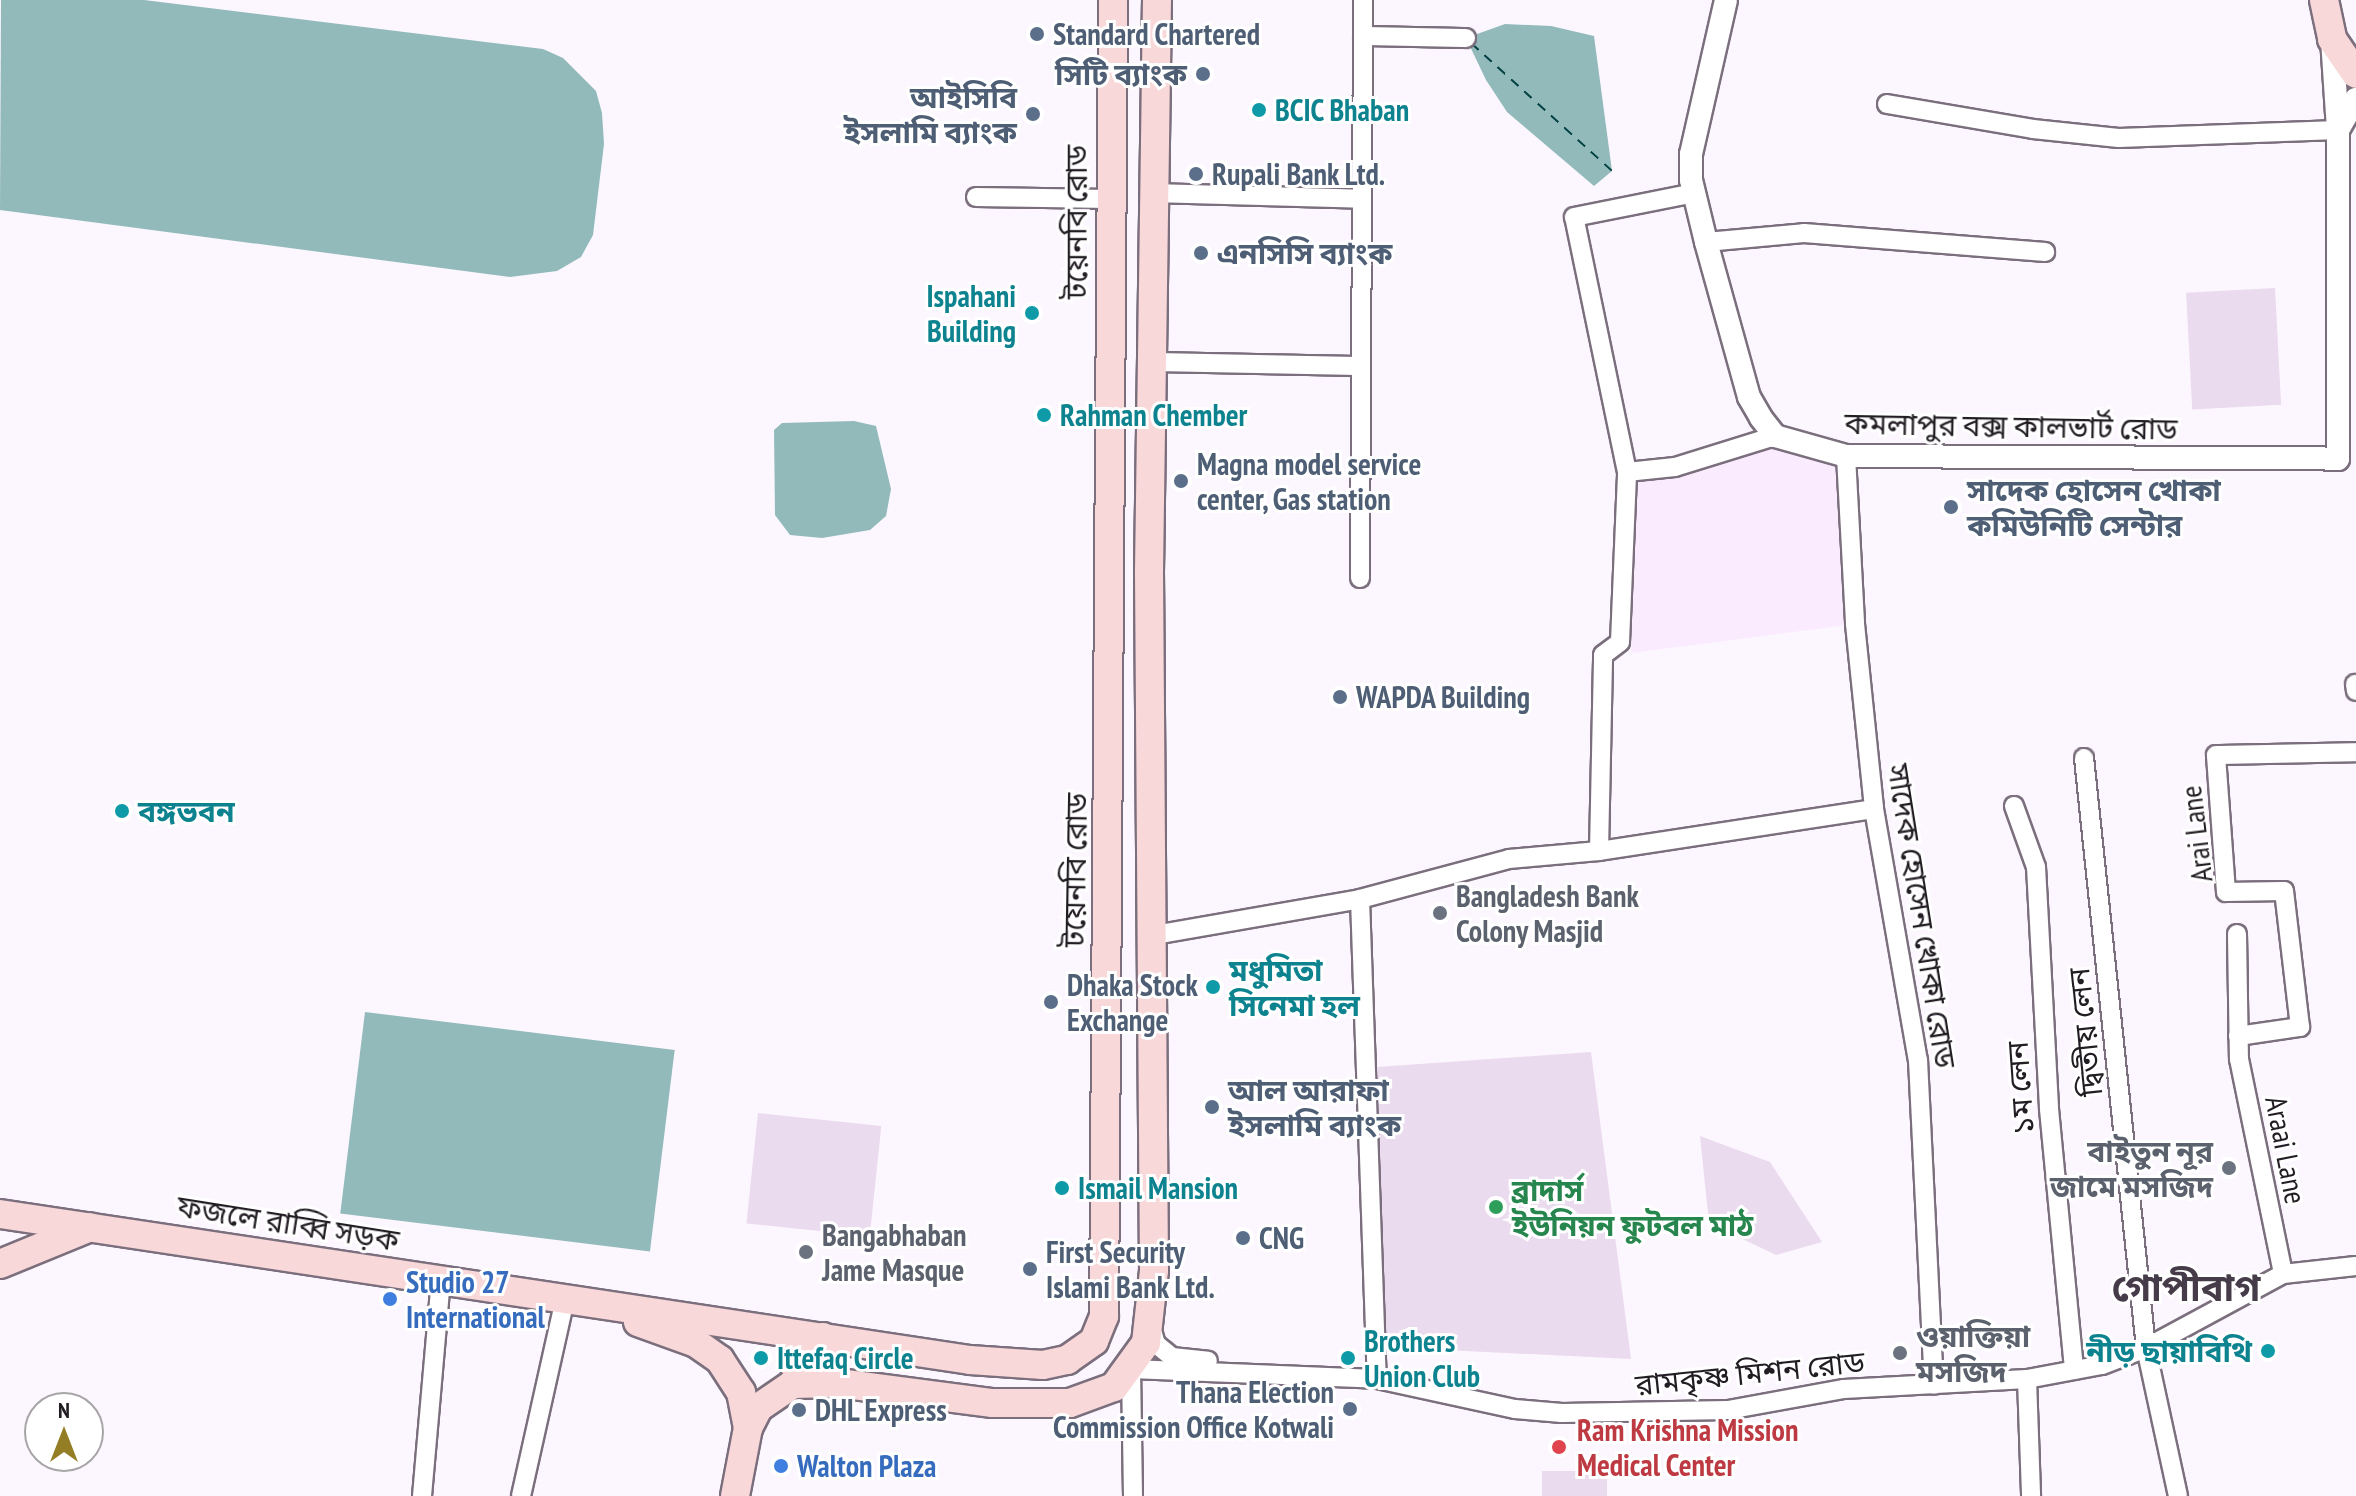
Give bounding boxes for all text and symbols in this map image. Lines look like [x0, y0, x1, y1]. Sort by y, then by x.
place label: Standard Chartered [1053, 16, 1260, 52]
marker: Standard Chartered [1028, 25, 1046, 43]
place label: সিটি ব্যাংক [1055, 56, 1187, 92]
marker: সিটি ব্যাংক [1194, 65, 1212, 83]
place label: আইসিবি ইসলামি ব্যাংক [844, 79, 1017, 150]
place label: BCIC Bhaban [1275, 92, 1410, 128]
marker: BCIC Bhaban [1250, 101, 1268, 119]
marker: আইসিবি ইসলামি ব্যাংক [1024, 105, 1042, 123]
street label: টয়েনবি রোড [1058, 145, 1094, 299]
place label: Rupali Bank Ltd. [1212, 156, 1386, 192]
marker: Rupali Bank Ltd. [1187, 165, 1205, 183]
place label: এনসিসি ব্যাংক [1217, 235, 1392, 271]
marker: এনসিসি ব্যাংক [1192, 244, 1210, 262]
place label: Ispahani Building [926, 278, 1016, 348]
marker: Ispahani Building [1023, 304, 1041, 322]
place label: Rahman Chember [1060, 397, 1248, 433]
street label: কমলাপুর বক্স কালভার্ট রোড [1844, 405, 2178, 447]
marker: Rahman Chember [1035, 406, 1053, 424]
place label: Magna model service center, Gas station [1197, 446, 1421, 516]
marker: Magna model service center, Gas station [1172, 472, 1190, 490]
place label: সাদেক হোসেন খোকা কমিউনিটি সেন্টার [1967, 472, 2221, 542]
marker: সাদেক হোসেন খোকা কমিউনিটি সেন্টার [1942, 498, 1960, 516]
place label: WAPDA Building [1356, 679, 1531, 715]
marker: WAPDA Building [1331, 688, 1349, 706]
street label: সাদেক হোসেন খোকা রোড [1880, 761, 1964, 1071]
street label: Arai Lane [2172, 784, 2220, 884]
place label: বঙ্গভবন [138, 793, 235, 829]
street label: টয়েনবি রোড [1056, 793, 1094, 947]
marker: বঙ্গভবন [113, 802, 131, 820]
place label: Bangladesh Bank Colony Masjid [1456, 878, 1639, 948]
marker: Bangladesh Bank Colony Masjid [1431, 904, 1449, 922]
place label: মধুমিতা সিনেমা হল [1229, 952, 1360, 1022]
street label: দ্বিতীয় লেন [2060, 966, 2110, 1098]
place label: Dhaka Stock Exchange [1067, 967, 1198, 1038]
marker: মধুমিতা সিনেমা হল [1204, 978, 1222, 996]
marker: Dhaka Stock Exchange [1042, 993, 1060, 1011]
street label: ১ম লেন [1999, 1040, 2041, 1136]
place label: আল আরাফা ইসলামি ব্যাংক [1228, 1072, 1401, 1142]
street label: Araai Lane [2258, 1093, 2314, 1207]
marker: আল আরাফা ইসলামি ব্যাংক [1203, 1098, 1221, 1116]
place label: বাইতুন নূর জামে মসজিদ [2050, 1133, 2213, 1204]
marker: বাইতুন নূর জামে মসজিদ [2220, 1159, 2238, 1177]
place label: Ismail Mansion [1078, 1170, 1238, 1206]
place label: ব্রাদার্স ইউনিয়ন ফুটবল মাঠ [1512, 1172, 1753, 1242]
marker: Ismail Mansion [1053, 1179, 1071, 1197]
street label: ফজলে রাব্বি সড়ক [174, 1188, 402, 1258]
marker: ব্রাদার্স ইউনিয়ন ফুটবল মাঠ [1487, 1198, 1505, 1216]
place label: Bangabhaban Jame Masque [822, 1217, 967, 1288]
place label: CNG [1259, 1220, 1304, 1256]
marker: CNG [1234, 1229, 1252, 1247]
place label: First Security Islami Bank Ltd. [1046, 1234, 1216, 1304]
marker: Bangabhaban Jame Masque [797, 1243, 815, 1261]
marker: First Security Islami Bank Ltd. [1021, 1260, 1039, 1278]
place label: Studio 27 International [406, 1264, 545, 1334]
district label: গোপীবাগ [2112, 1264, 2260, 1310]
marker: Studio 27 International [381, 1290, 399, 1308]
place label: ওয়াক্তিয়া মসজিদ [1916, 1318, 2030, 1388]
place label: Brothers Union Club [1364, 1323, 1480, 1394]
place label: নীড় ছায়াবিথি [2086, 1333, 2252, 1369]
place label: Ittefaq Circle [777, 1340, 914, 1376]
marker: নীড় ছায়াবিথি [2259, 1342, 2277, 1360]
street label: রামকৃষ্ণ মিশন রোড [1633, 1343, 1867, 1403]
marker: ওয়াক্তিয়া মসজিদ [1891, 1344, 1909, 1362]
marker: Ittefaq Circle [752, 1349, 770, 1367]
marker: Brothers Union Club [1339, 1349, 1357, 1367]
place label: Thana Election Commission Office Kotwali [1053, 1374, 1334, 1444]
north arrow [24, 1392, 104, 1472]
place label: DHL Express [815, 1392, 948, 1428]
text: N [58, 1396, 70, 1424]
marker: Thana Election Commission Office Kotwali [1341, 1400, 1359, 1418]
marker: DHL Express [790, 1401, 808, 1419]
place label: Ram Krishna Mission Medical Center [1577, 1412, 1798, 1482]
marker: Ram Krishna Mission Medical Center [1548, 1436, 1570, 1458]
place label: Walton Plaza [797, 1448, 936, 1484]
marker: Walton Plaza [772, 1457, 790, 1475]

